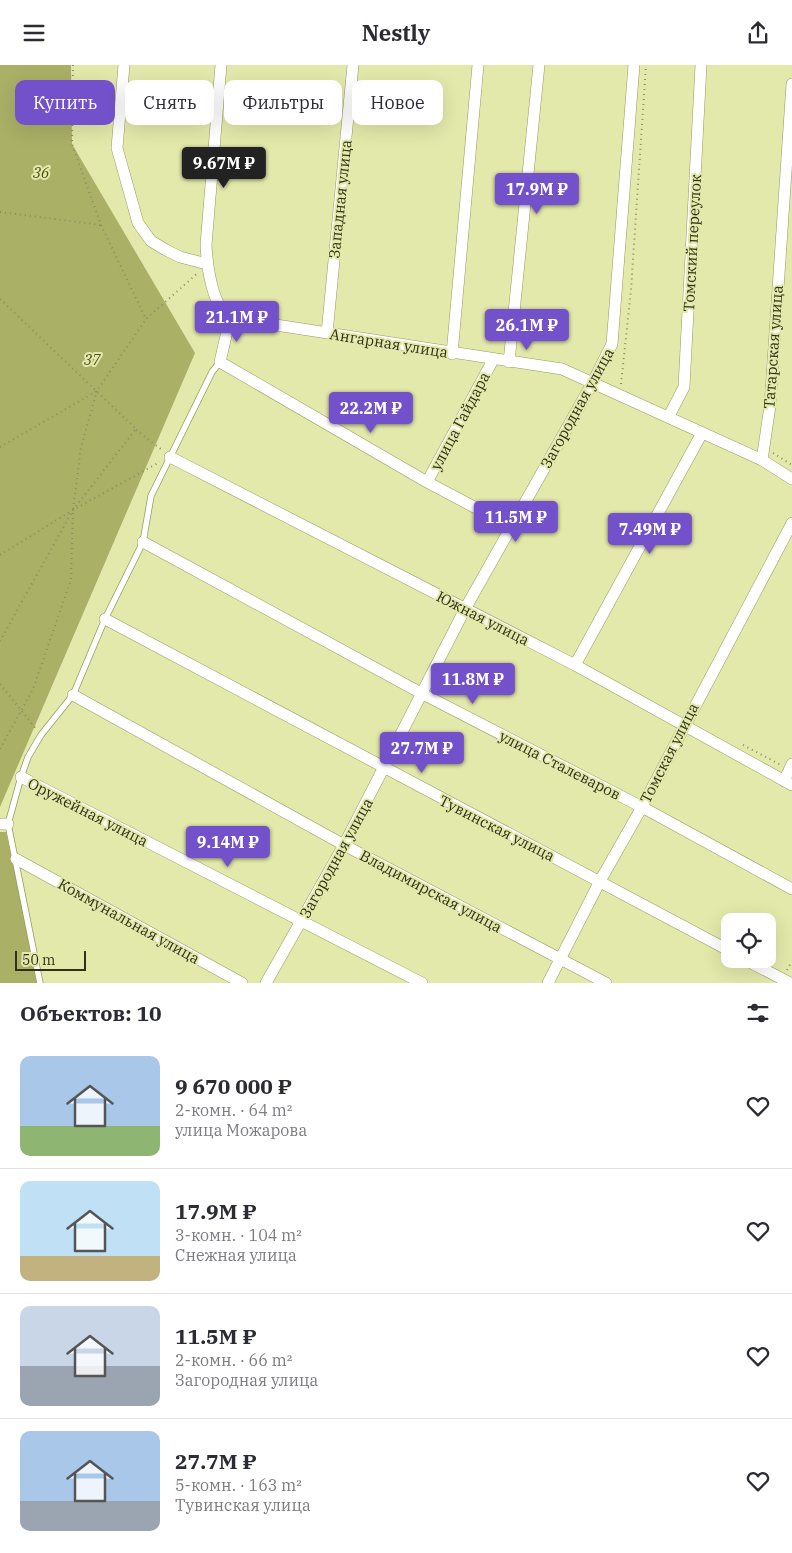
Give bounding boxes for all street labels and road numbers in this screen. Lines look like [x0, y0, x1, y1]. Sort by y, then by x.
street label: Западная улица [324, 139, 356, 259]
street label: Томский переулок [679, 174, 705, 312]
street label: Татарская улица [759, 285, 787, 409]
street label: Ангарная улица [328, 324, 450, 362]
street label: Загородная улица [536, 345, 618, 471]
street label: улица Гайдара [426, 369, 494, 473]
street label: Южная улица [434, 587, 532, 649]
street label: Томская улица [636, 700, 702, 806]
street label: улица Сталеваров [496, 726, 624, 804]
street label: Оружейная улица [25, 773, 151, 851]
street label: Тувинская улица [436, 791, 558, 865]
street label: Загородная улица [295, 795, 377, 921]
street label: Владимирская улица [357, 845, 505, 937]
street label: Коммунальная улица [55, 874, 203, 968]

